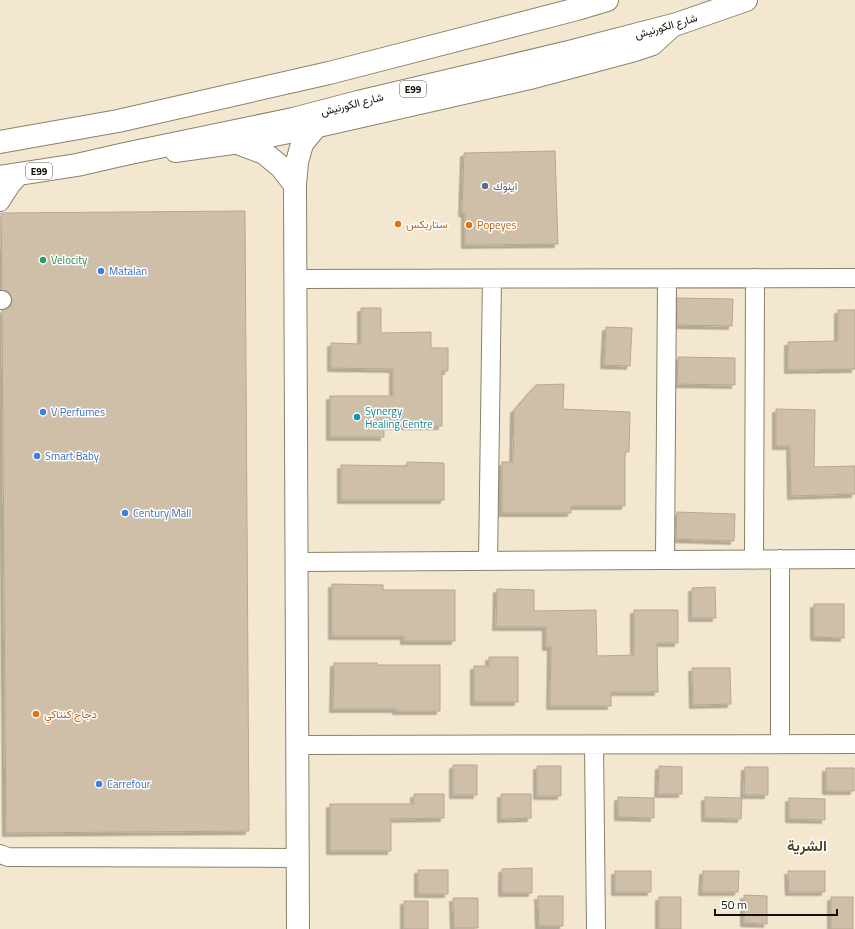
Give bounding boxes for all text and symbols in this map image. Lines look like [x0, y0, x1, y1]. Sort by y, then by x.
street label: شارع الكورنيش [633, 9, 700, 43]
road number: E99 [400, 81, 426, 97]
street label: شارع الكورنيش [319, 88, 386, 120]
road number: E99 [26, 163, 52, 179]
place label: اينوك [493, 178, 517, 194]
marker: اينوك [480, 181, 490, 191]
place label: ستاربكس [406, 216, 448, 232]
place label: Popeyes [477, 217, 516, 233]
marker: ستاربكس [393, 219, 403, 229]
marker: Popeyes [464, 220, 474, 230]
place label: Velocity [51, 252, 88, 268]
marker: Velocity [38, 255, 48, 265]
place label: Matalan [109, 263, 147, 279]
marker: Matalan [96, 266, 106, 276]
place label: Synergy Healing Centre [365, 403, 433, 432]
place label: V Perfumes [51, 404, 105, 420]
marker: V Perfumes [38, 407, 48, 417]
marker: Synergy Healing Centre [352, 412, 362, 422]
place label: Smart Baby [45, 448, 100, 464]
marker: Smart Baby [32, 451, 42, 461]
place label: Century Mall [133, 505, 191, 521]
marker: Century Mall [120, 508, 130, 518]
place label: دجاج كنتاكي [44, 706, 97, 724]
marker: دجاج كنتاكي [31, 709, 41, 719]
place label: Carrefour [107, 776, 151, 792]
marker: Carrefour [94, 779, 104, 789]
district label: الشرية [787, 834, 827, 857]
scale bar [715, 891, 837, 917]
text: 50 m [721, 895, 747, 914]

